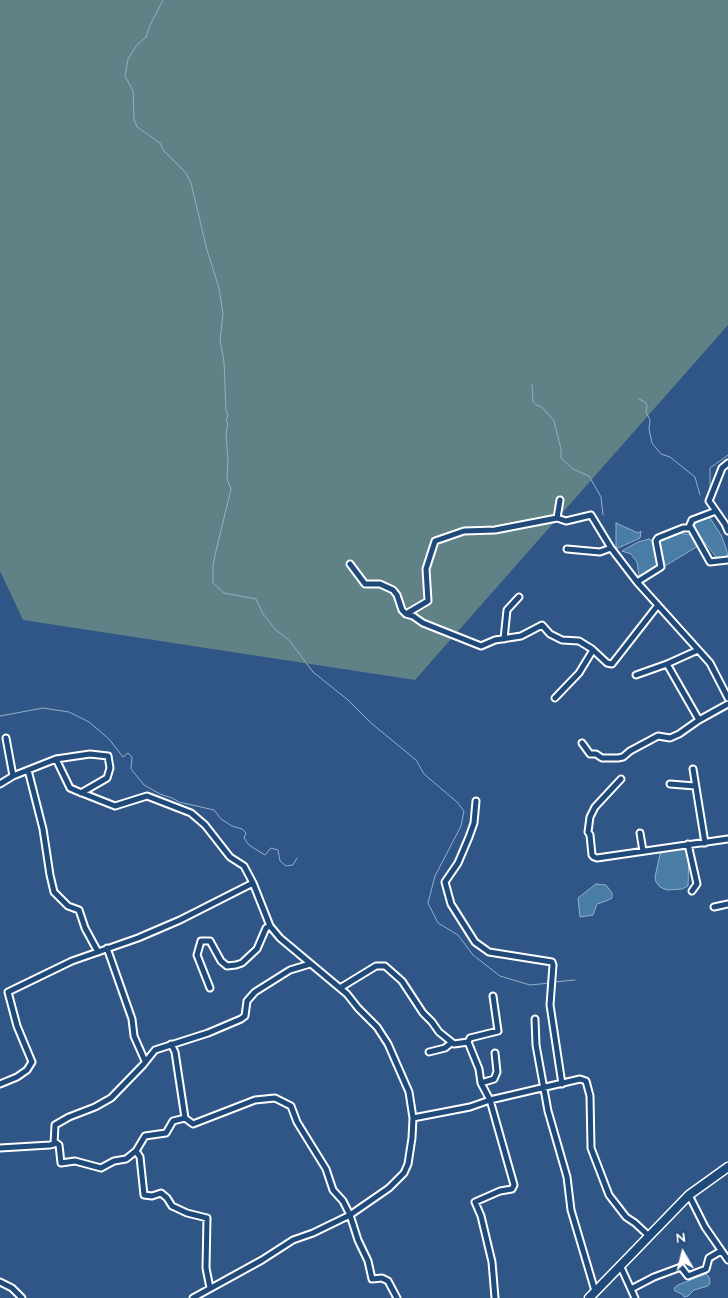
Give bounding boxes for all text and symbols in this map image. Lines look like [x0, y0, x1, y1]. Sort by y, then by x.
north arrow [658, 1228, 708, 1278]
text: N [675, 1228, 687, 1249]

